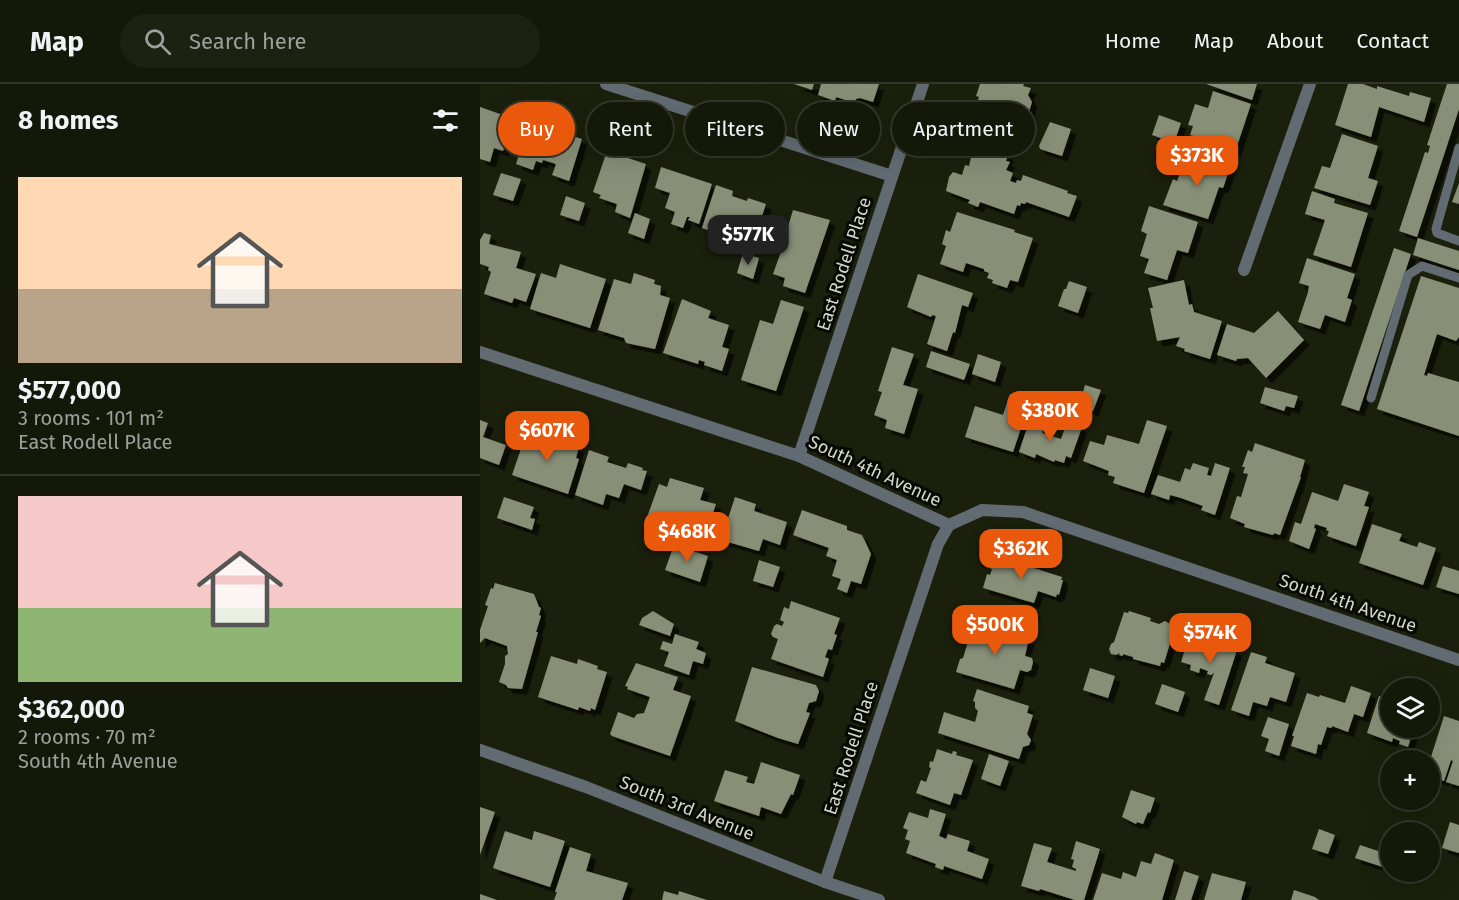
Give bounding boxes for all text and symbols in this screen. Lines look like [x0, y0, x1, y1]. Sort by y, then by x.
search box [120, 14, 540, 68]
text: Map [30, 25, 84, 58]
icon: search [141, 25, 174, 58]
text: Search here [189, 28, 307, 55]
text: Home [1105, 28, 1161, 54]
text: Map [1194, 28, 1234, 54]
text: About [1267, 28, 1324, 54]
text: Contact [1357, 28, 1429, 54]
chip: Buy [498, 102, 575, 156]
chip: Rent [587, 102, 673, 156]
chip: Filters [685, 102, 785, 156]
chip: New [797, 102, 880, 156]
chip: Apartment [892, 102, 1035, 156]
icon: filters [429, 104, 462, 137]
text: 8 homes [18, 105, 118, 136]
pin: $373K [1155, 136, 1239, 187]
text: $373K [1170, 143, 1224, 167]
street label: East Rodell Place [812, 194, 876, 334]
pin: $577K [706, 215, 790, 266]
icon: home [186, 216, 294, 324]
text: $577K [722, 222, 774, 246]
text: $577,000 [18, 375, 121, 406]
pin: $380K [1008, 391, 1092, 442]
text: $380K [1021, 398, 1079, 422]
text: 3 rooms · 101 m² [18, 406, 164, 430]
pin: $607K [505, 411, 589, 462]
text: $607K [519, 418, 575, 442]
text: East Rodell Place [18, 430, 172, 454]
street label: South 4th Avenue [805, 431, 945, 511]
pin: $468K [645, 512, 729, 563]
text: $468K [658, 519, 716, 543]
pin: $362K [979, 529, 1063, 580]
icon: home [186, 535, 294, 643]
text: $362K [993, 536, 1049, 560]
street label: South 4th Avenue [1276, 569, 1420, 637]
pin: $500K [953, 605, 1037, 656]
text: $500K [966, 612, 1024, 636]
pin: $574K [1168, 613, 1252, 664]
text: $574K [1183, 620, 1237, 644]
street label: East Rodell Place [819, 678, 883, 818]
map controls [1380, 678, 1440, 882]
button: layers [1380, 678, 1440, 738]
text: $362,000 [18, 694, 125, 725]
text: 2 rooms · 70 m² [18, 725, 156, 749]
text: South 4th Avenue [18, 749, 178, 773]
button: + [1380, 750, 1440, 810]
street label: South 3rd Avenue [616, 771, 758, 845]
button: − [1380, 822, 1440, 882]

